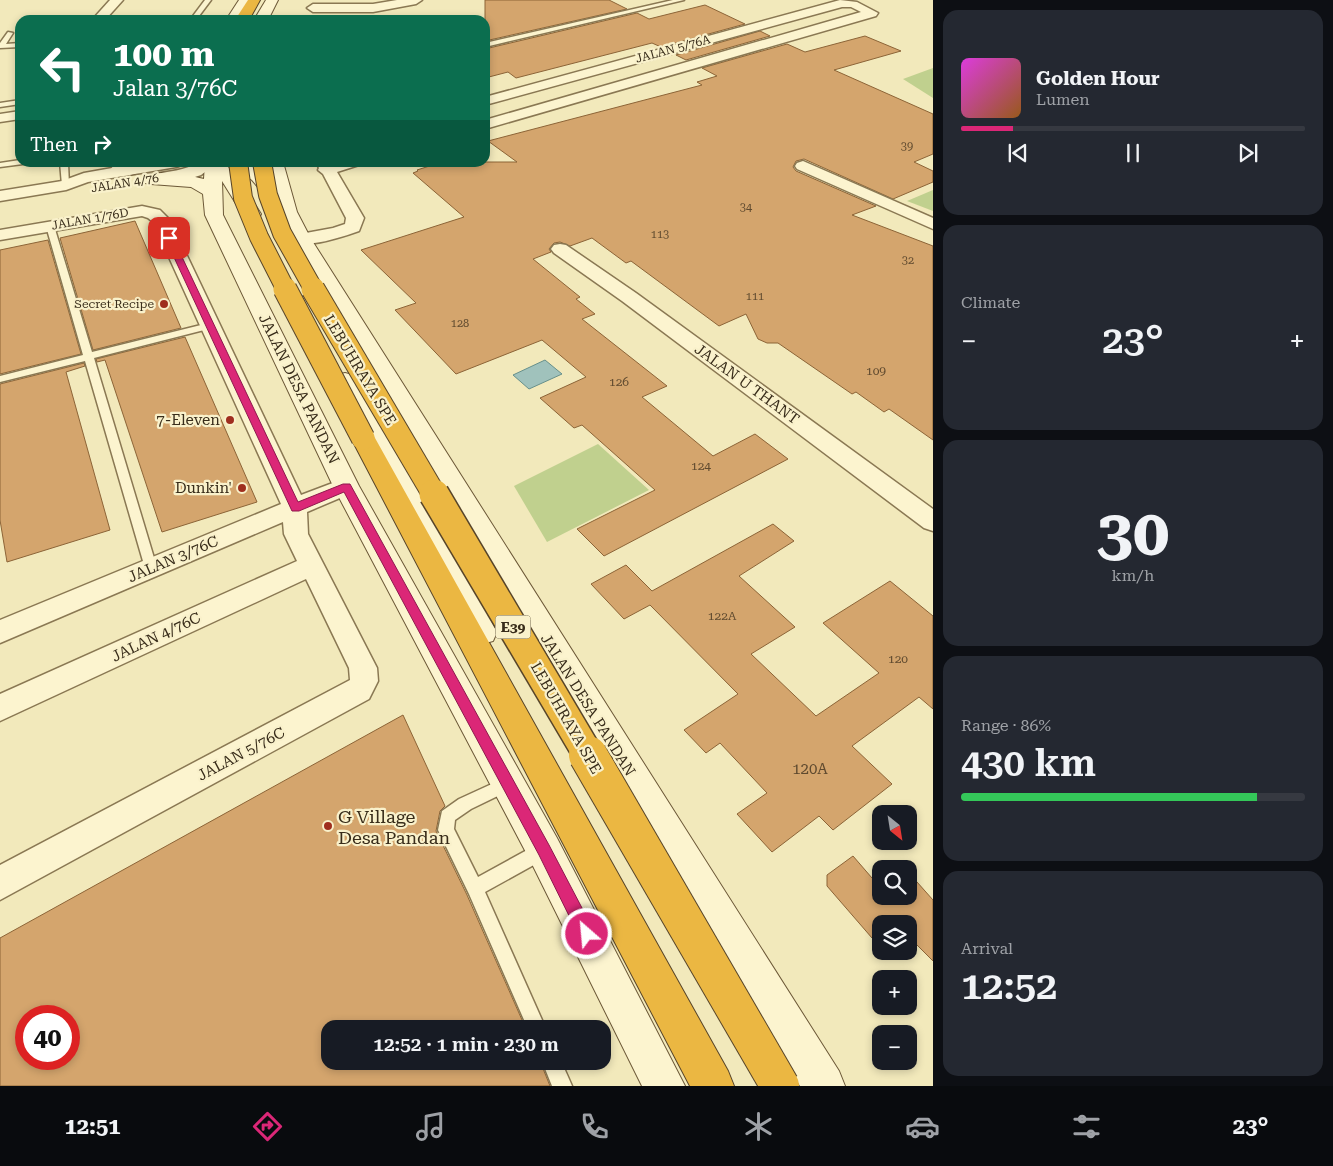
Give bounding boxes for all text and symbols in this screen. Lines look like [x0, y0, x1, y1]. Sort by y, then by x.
street label: JALAN 5/76A [634, 32, 713, 66]
text: 100 m [113, 34, 214, 75]
icon: left [30, 35, 95, 100]
text: Golden Hour [1036, 67, 1160, 90]
text: Jalan 3/76C [113, 76, 237, 101]
text: Lumen [1036, 90, 1090, 109]
icon: right [88, 130, 116, 158]
text: Then [30, 133, 78, 156]
icon: previous [1004, 139, 1032, 167]
icon: pause [1119, 139, 1147, 167]
icon: next [1234, 139, 1262, 167]
house number: 39 [901, 140, 913, 153]
street label: JALAN 4/76 [90, 171, 160, 195]
house number: 34 [740, 201, 753, 214]
street label: JALAN 1/76D [50, 205, 130, 233]
pin [148, 217, 190, 259]
icon: arrive [155, 224, 183, 252]
house number: 113 [651, 228, 669, 241]
house number: 32 [902, 254, 914, 267]
house number: 111 [746, 290, 764, 303]
text: Climate [961, 293, 1020, 312]
place label: Secret Recipe [74, 297, 154, 311]
marker: Secret Recipe [158, 298, 170, 310]
street label: JALAN DESA PANDAN [255, 311, 343, 467]
street label: LEBUHRAYA SPE [320, 311, 400, 429]
house number: 128 [451, 317, 469, 330]
text: 23° [1102, 318, 1164, 362]
text: − [961, 325, 977, 358]
text: + [1289, 325, 1305, 358]
street label: JALAN U THANT [691, 340, 803, 428]
house number: 109 [866, 364, 886, 378]
house number: 126 [609, 375, 629, 389]
place label: 7-Eleven [156, 411, 220, 429]
marker: 7-Eleven [224, 414, 236, 426]
house number: 124 [691, 459, 711, 473]
place label: Dunkin' [175, 479, 232, 497]
marker: Dunkin' [236, 482, 248, 494]
text: 30 [1097, 495, 1169, 571]
street label: JALAN 3/76C [125, 532, 221, 586]
text: km/h [1112, 566, 1154, 585]
street label: JALAN 4/76C [108, 608, 204, 666]
house number: 122A [708, 609, 737, 623]
road number: E39 [496, 616, 530, 638]
street label: JALAN DESA PANDAN [537, 631, 639, 779]
house number: 120 [888, 652, 908, 666]
street label: LEBUHRAYA SPE [527, 659, 605, 777]
text: Range · 86% [961, 716, 1051, 735]
street label: JALAN 5/76C [194, 723, 288, 785]
text: 430 km [961, 741, 1096, 785]
house number: 120A [792, 760, 828, 778]
north arrow [872, 805, 918, 850]
map controls [872, 805, 917, 1070]
place label: G Village Desa Pandan [338, 806, 450, 848]
marker: G Village Desa Pandan [322, 820, 334, 832]
button: search [872, 860, 917, 905]
position arrow [560, 907, 612, 959]
button: layers [872, 915, 917, 960]
text: Arrival [961, 939, 1013, 958]
text: 12:52 [961, 964, 1057, 1008]
button: + [872, 970, 917, 1015]
speed limit sign: 40 [15, 1005, 80, 1070]
button: − [872, 1025, 917, 1070]
text: 12:52 · 1 min · 230 m [373, 1033, 559, 1056]
icon: directions [250, 1109, 285, 1144]
icon: music [413, 1109, 448, 1144]
icon: phone [577, 1109, 612, 1144]
icon: climate [741, 1109, 776, 1144]
icon: car [905, 1109, 940, 1144]
icon: filters [1069, 1109, 1104, 1144]
text: 12:51 [64, 1114, 121, 1139]
text: 23° [1233, 1114, 1268, 1139]

